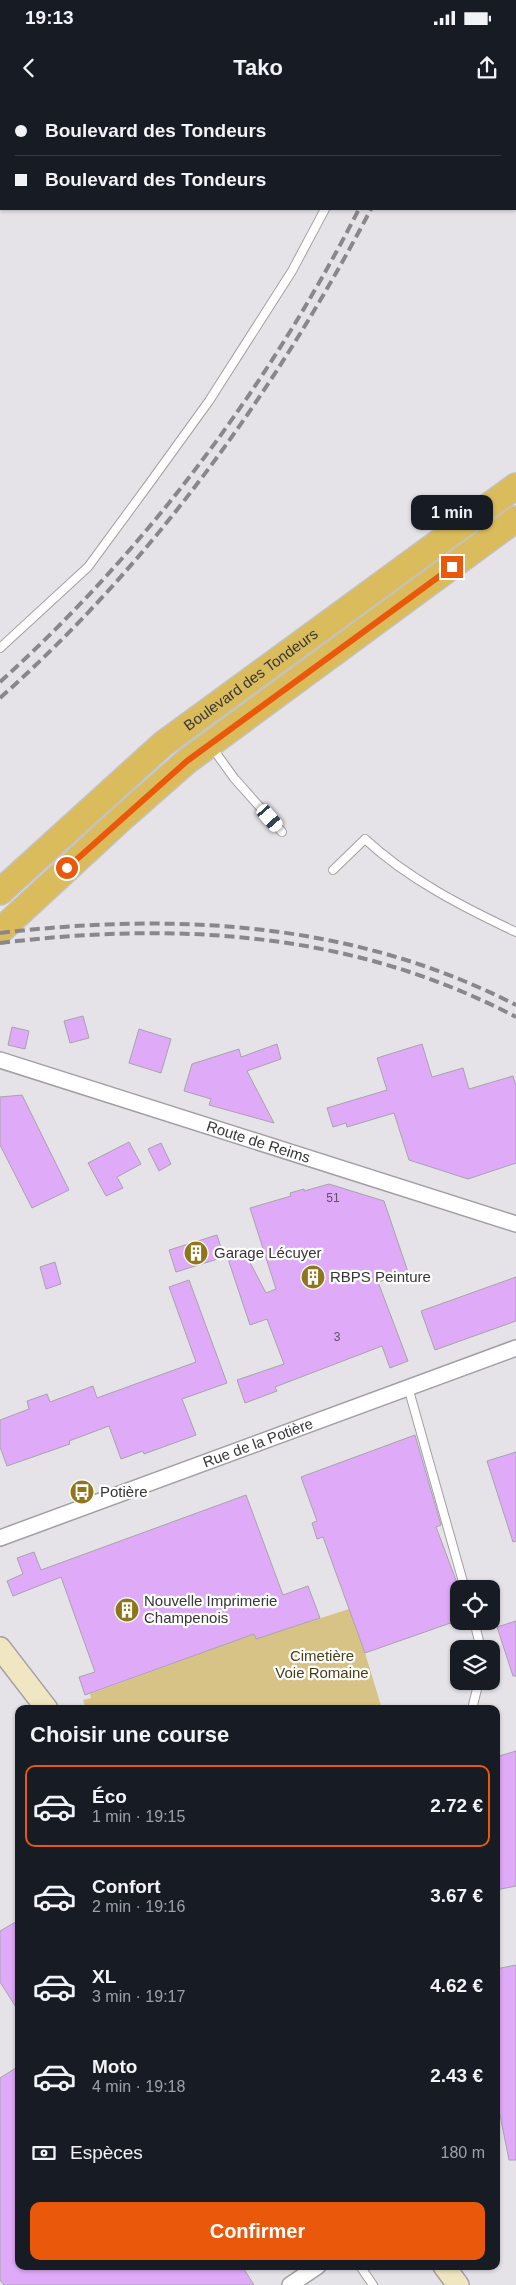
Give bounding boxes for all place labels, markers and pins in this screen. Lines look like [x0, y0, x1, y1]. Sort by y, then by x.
building icon: Garage Lécuyer [183, 1240, 209, 1266]
place label: Garage Lécuyer [214, 1244, 322, 1261]
building icon: RBPS Peinture [300, 1264, 326, 1290]
place label: RBPS Peinture [330, 1268, 431, 1285]
bus stop icon: Potière [69, 1479, 95, 1505]
place label: Potière [100, 1483, 148, 1500]
place label: Nouvelle Imprimerie Champenois [144, 1592, 277, 1626]
building icon: Nouvelle Imprimerie Champenois [114, 1597, 140, 1623]

